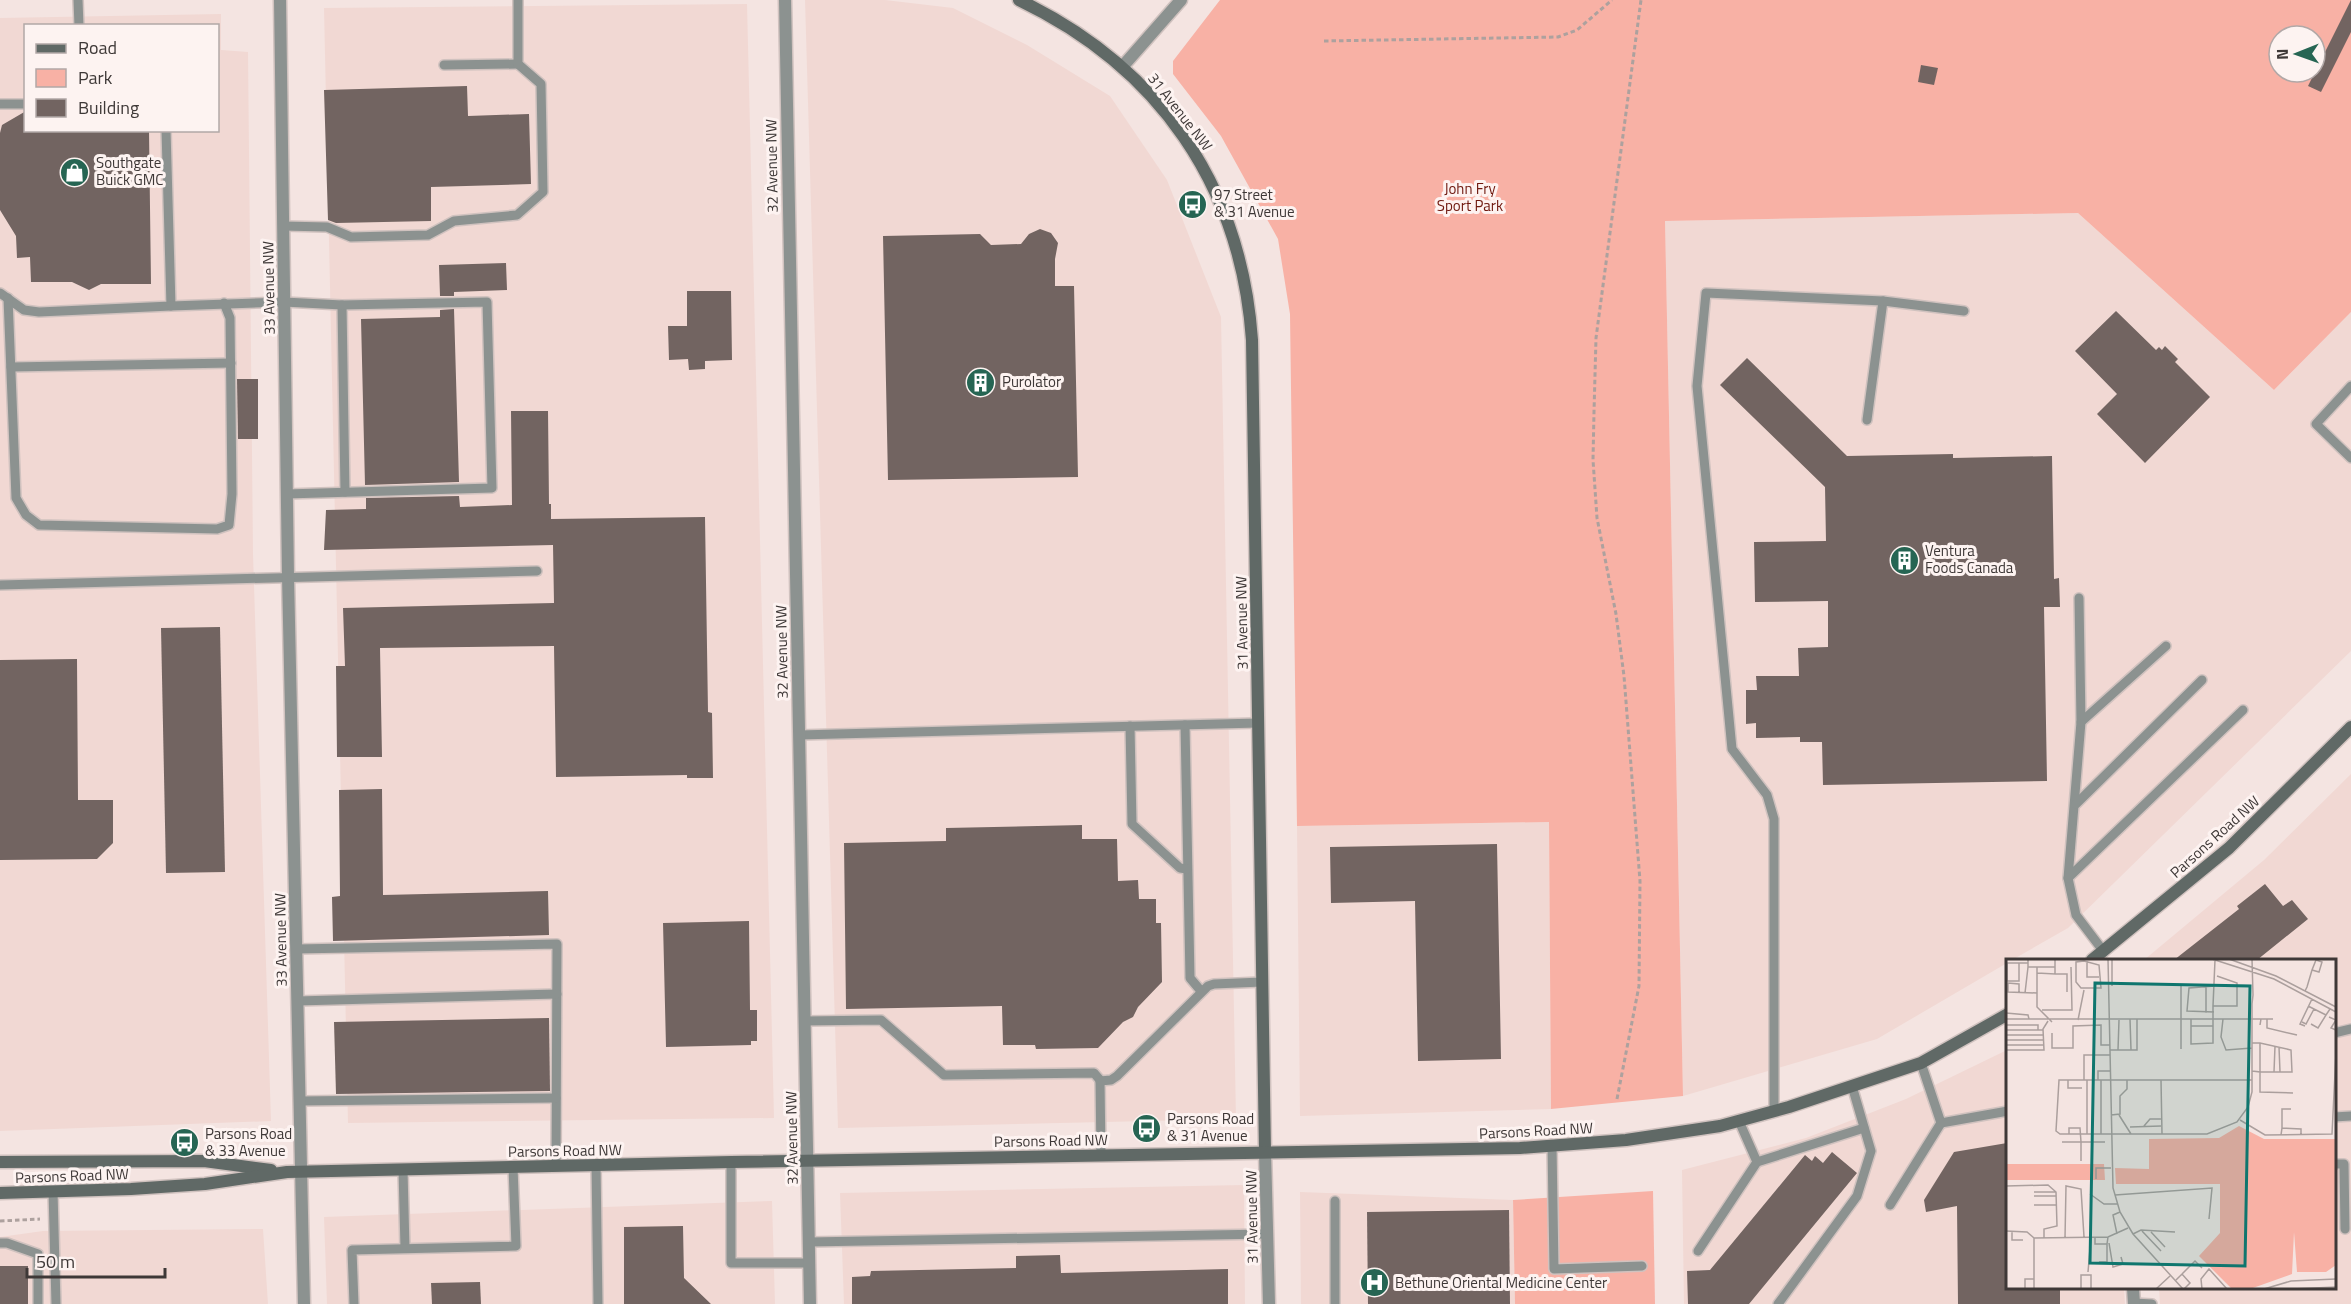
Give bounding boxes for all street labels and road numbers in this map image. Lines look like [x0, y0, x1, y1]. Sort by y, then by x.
street label: 31 Avenue NW [1142, 68, 1218, 156]
street label: 32 Avenue NW [759, 119, 784, 213]
street label: 33 Avenue NW [256, 241, 281, 335]
street label: 31 Avenue NW [1229, 576, 1254, 670]
street label: 32 Avenue NW [769, 605, 794, 699]
street label: Parsons Road NW [2165, 790, 2265, 883]
street label: 33 Avenue NW [268, 893, 293, 987]
street label: 32 Avenue NW [779, 1091, 804, 1185]
street label: Parsons Road NW [1478, 1116, 1593, 1145]
street label: Parsons Road NW [994, 1128, 1108, 1153]
street label: Parsons Road NW [508, 1138, 622, 1163]
street label: Parsons Road NW [15, 1162, 129, 1189]
street label: 31 Avenue NW [1239, 1170, 1264, 1264]

